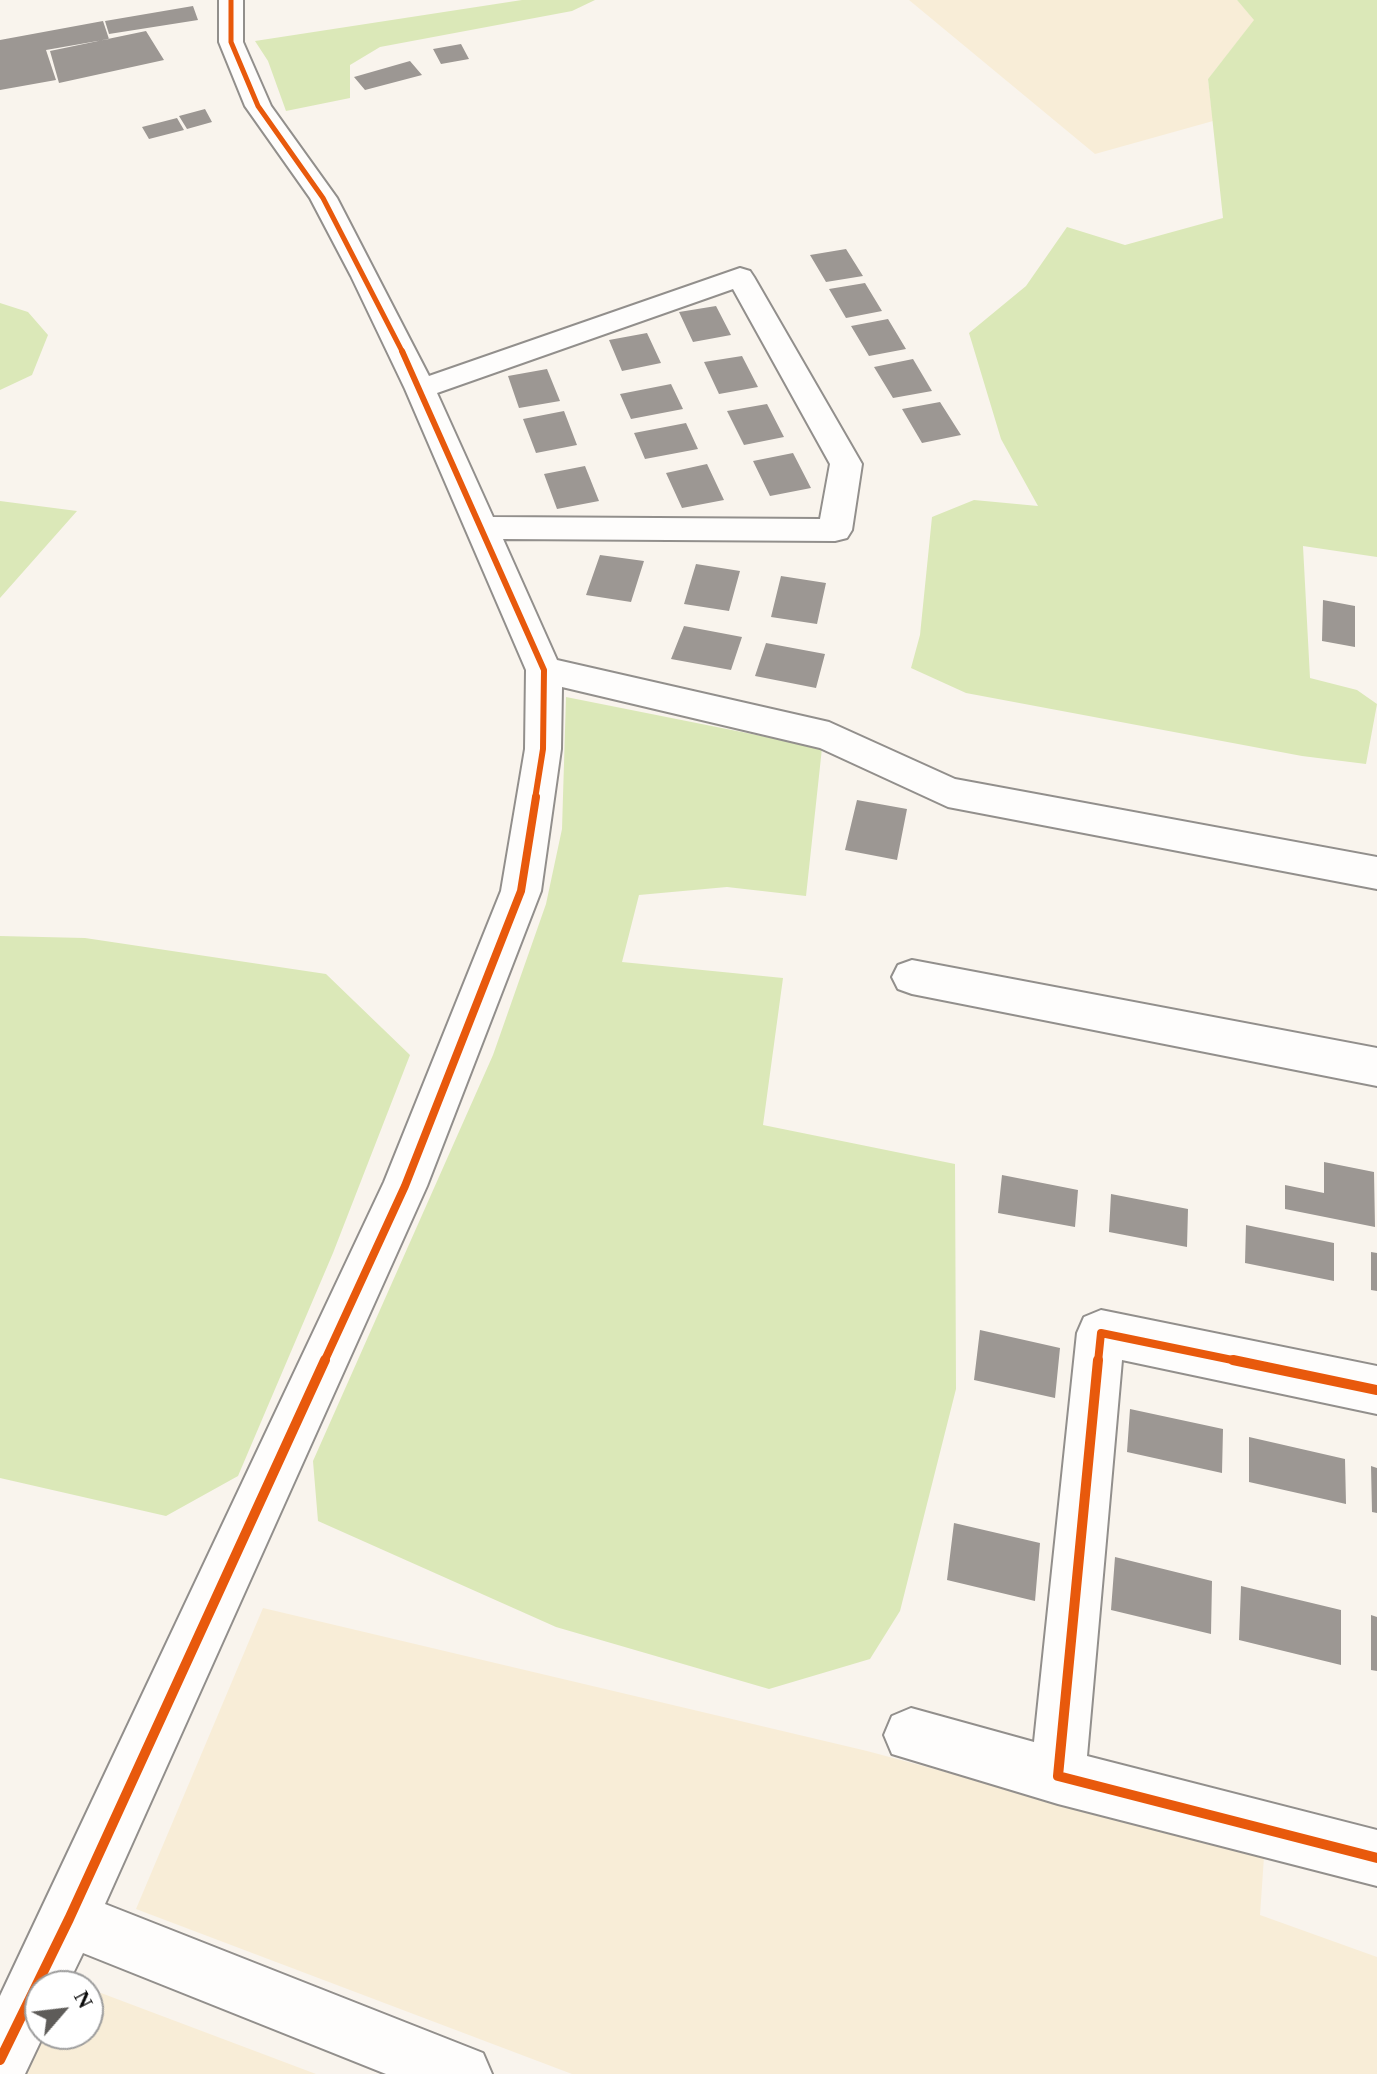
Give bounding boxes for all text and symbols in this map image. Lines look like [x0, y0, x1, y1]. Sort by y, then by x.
north arrow [24, 1970, 104, 2050]
text: N [69, 1987, 99, 2012]

